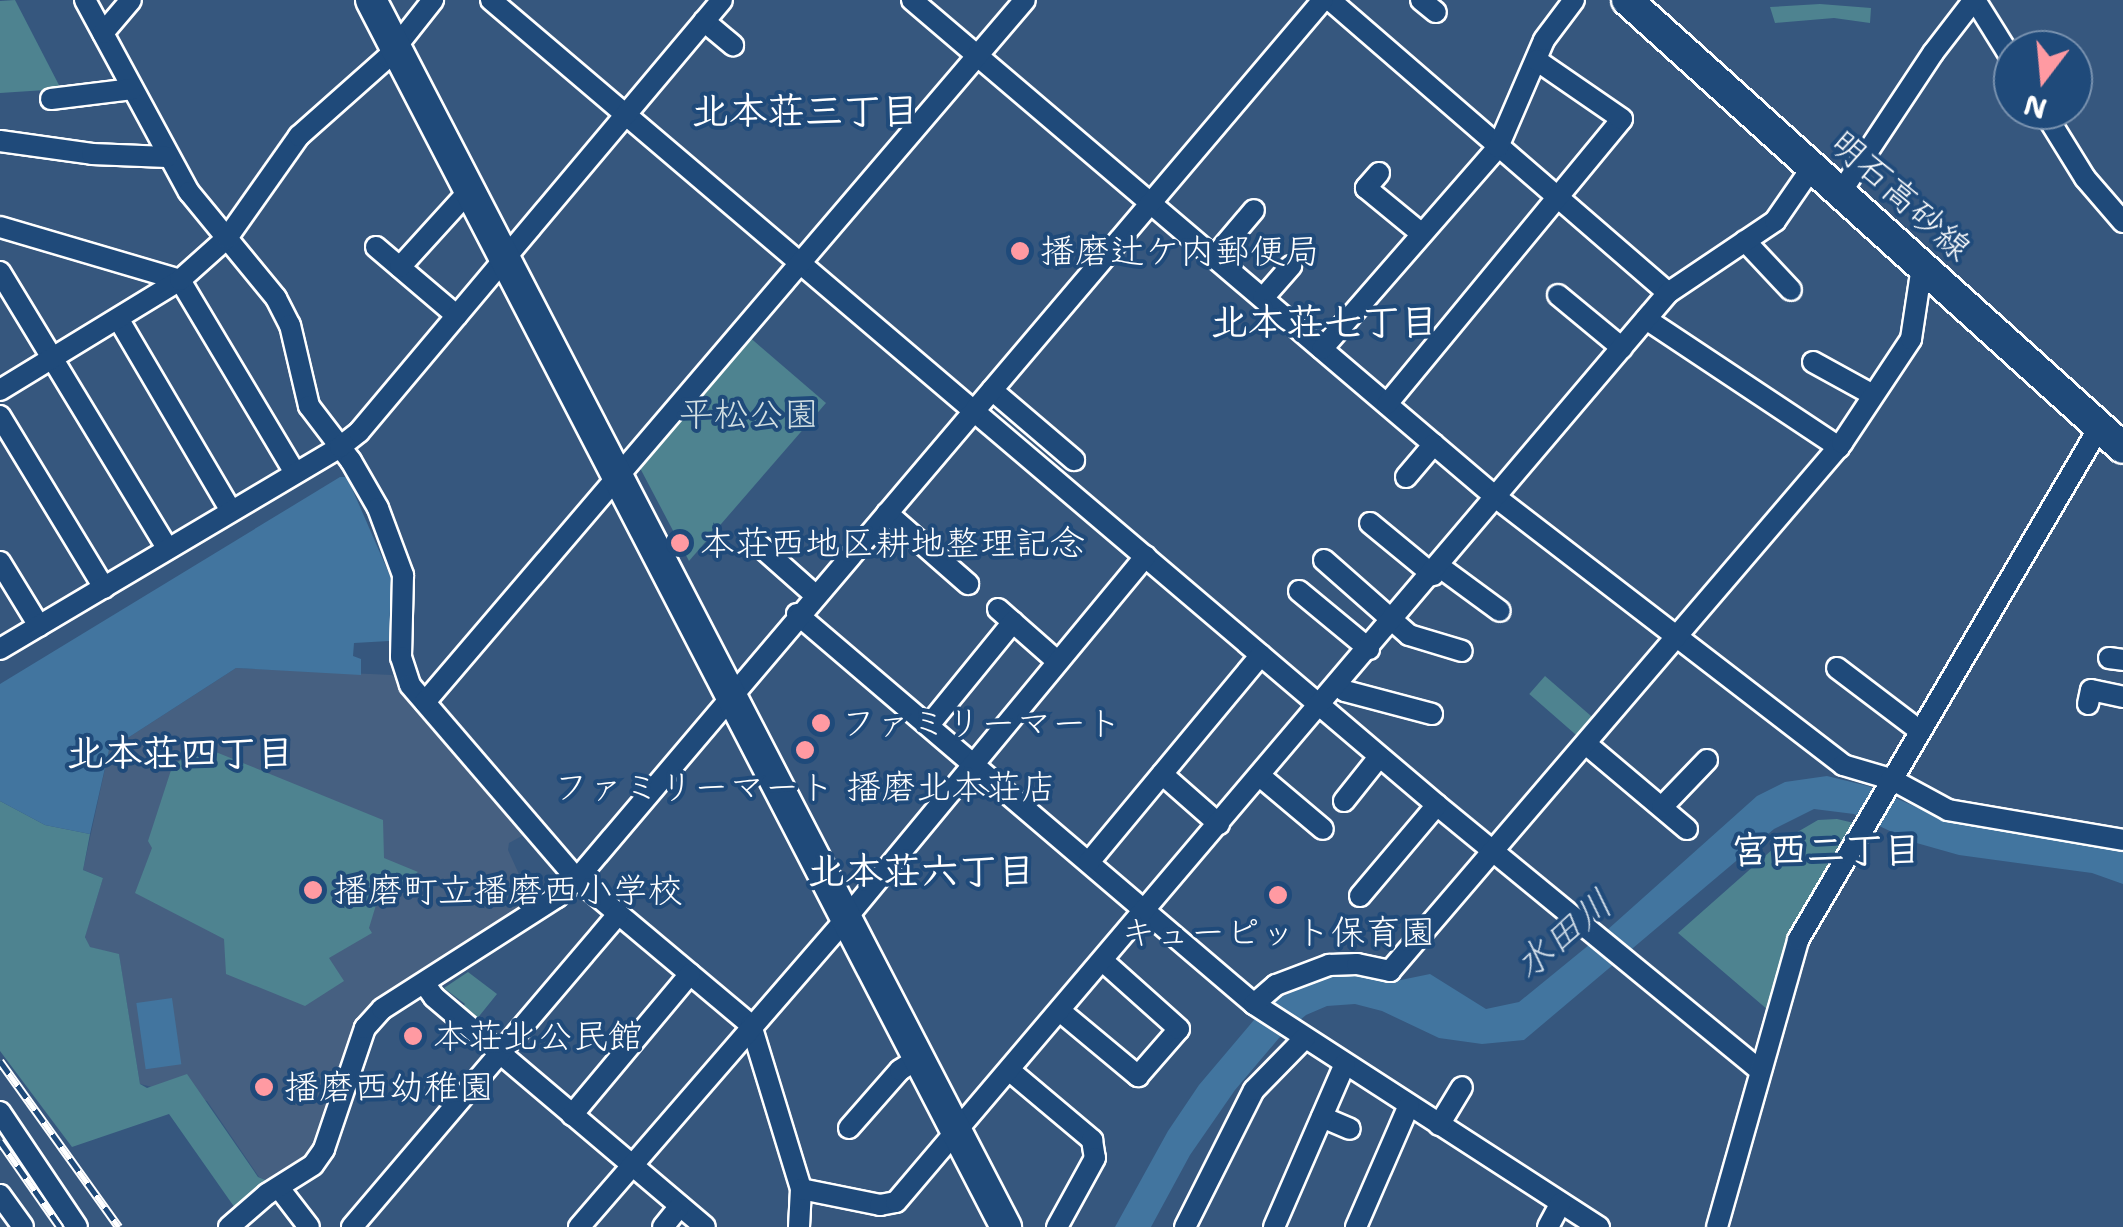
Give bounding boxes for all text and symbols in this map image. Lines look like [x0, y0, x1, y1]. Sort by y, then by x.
north arrow [1993, 30, 2093, 130]
text: N [2019, 86, 2051, 128]
district label: 北本荘三丁目 [691, 88, 919, 134]
street label: 明石高砂線 [1822, 121, 1980, 269]
place label: 播磨辻ケ内郵便局 [1040, 230, 1320, 272]
marker: 播磨辻ケ内郵便局 [1009, 240, 1031, 262]
district label: 北本荘七丁目 [1210, 299, 1438, 345]
park label: 平松公園 [679, 393, 819, 435]
place label: 本荘西地区耕地整理記念 [700, 522, 1085, 564]
marker: 本荘西地区耕地整理記念 [669, 532, 691, 554]
place label: ファミリーマート [841, 702, 1121, 744]
marker: ファミリーマート [810, 712, 832, 734]
district label: 北本荘四丁目 [66, 730, 294, 776]
marker: ファミリーマート 播磨北本荘店 [794, 739, 816, 761]
place label: ファミリーマート 播磨北本荘店 [554, 766, 1056, 808]
district label: 宮西二丁目 [1731, 827, 1921, 873]
district label: 北本荘六丁目 [807, 848, 1035, 894]
place label: 播磨町立播磨西小学校 [333, 869, 683, 911]
marker: 播磨町立播磨西小学校 [302, 879, 324, 901]
water label: 水田川 [1505, 880, 1621, 988]
marker: キューピット保育園 [1267, 884, 1289, 906]
place label: キューピット保育園 [1121, 911, 1435, 953]
place label: 本荘北公民館 [433, 1015, 643, 1057]
marker: 本荘北公民館 [402, 1025, 424, 1047]
place label: 播磨西幼稚園 [284, 1066, 494, 1108]
marker: 播磨西幼稚園 [253, 1076, 275, 1098]

